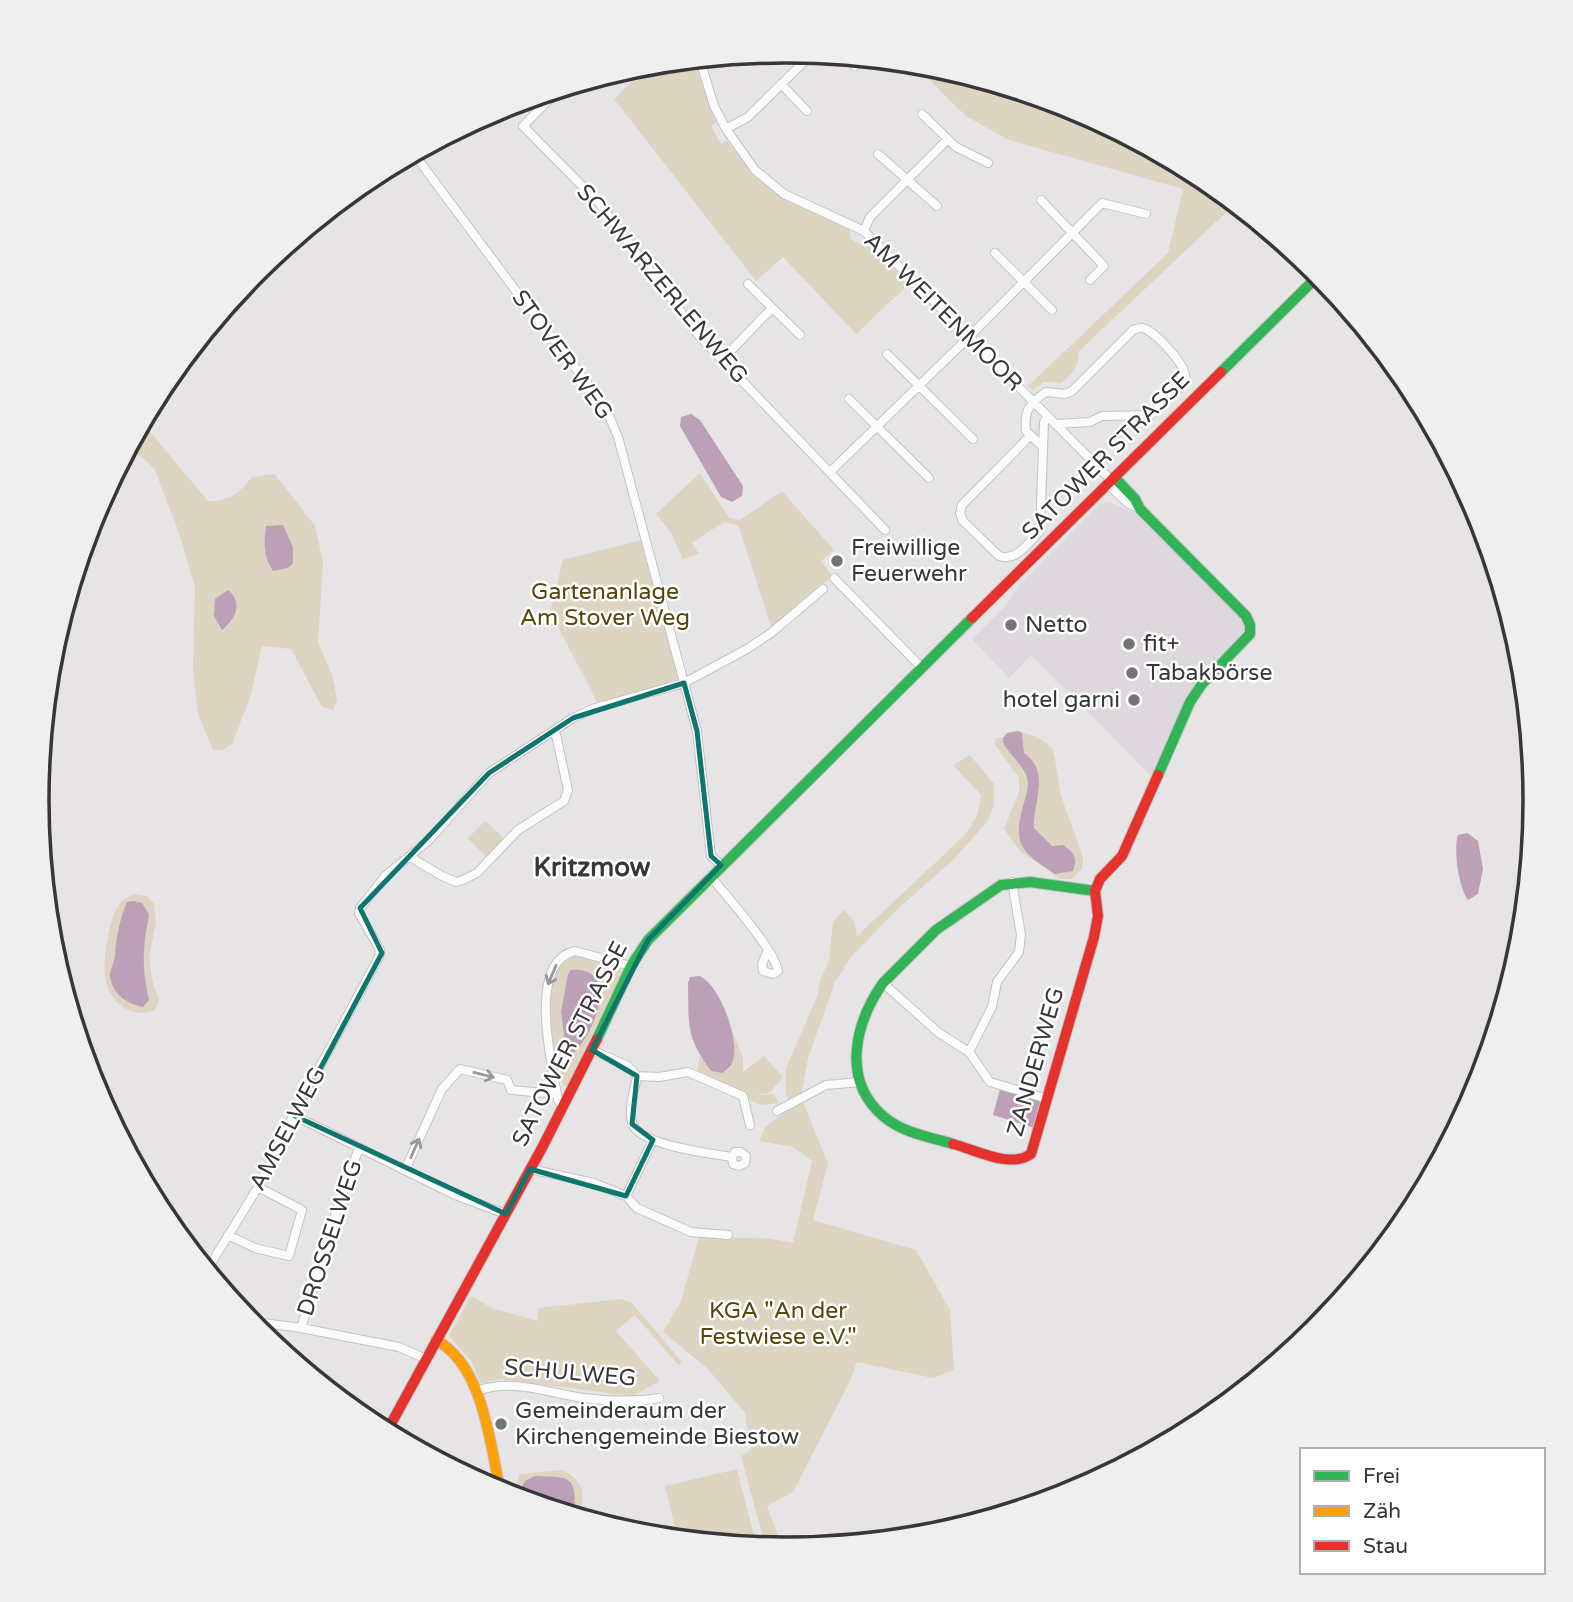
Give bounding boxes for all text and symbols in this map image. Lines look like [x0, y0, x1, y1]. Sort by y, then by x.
street label: SCHWARZERLENWEG [570, 179, 754, 389]
street label: AM WEITENMOOR [858, 227, 1028, 397]
street label: STOVER WEG [506, 285, 618, 425]
street label: SATOWER STRASSE [1016, 366, 1196, 546]
place label: Freiwillige Feuerwehr [851, 534, 967, 588]
marker: Freiwillige Feuerwehr [829, 553, 845, 569]
park label: Gartenanlage Am Stover Weg [520, 578, 690, 632]
place label: Netto [1025, 611, 1088, 639]
marker: Netto [1003, 617, 1019, 633]
place label: fit+ [1143, 630, 1179, 658]
marker: fit+ [1121, 636, 1137, 652]
place label: Tabakbörse [1146, 659, 1272, 687]
marker: Tabakbörse [1124, 665, 1140, 681]
place label: hotel garni [1003, 686, 1120, 714]
marker: hotel garni [1126, 692, 1142, 708]
district label: Kritzmow [534, 852, 651, 883]
street label: SATOWER STRASSE [506, 937, 634, 1151]
one-way arrow [545, 963, 558, 985]
street label: ZANDERWEG [1001, 984, 1071, 1140]
street label: AMSELWEG [244, 1063, 332, 1195]
one-way arrow [473, 1069, 495, 1082]
one-way arrow [409, 1138, 422, 1159]
street label: DROSSELWEG [292, 1156, 368, 1320]
park label: KGA "An der Festwiese e.V." [699, 1297, 857, 1351]
street label: SCHULWEG [503, 1353, 637, 1393]
place label: Gemeinderaum der Kirchengemeinde Biestow [515, 1397, 799, 1451]
marker: Gemeinderaum der Kirchengemeinde Biestow [493, 1416, 509, 1432]
legend [1300, 1448, 1545, 1574]
text: Frei [1363, 1464, 1400, 1489]
text: Zäh [1363, 1499, 1401, 1524]
text: Stau [1363, 1534, 1408, 1559]

